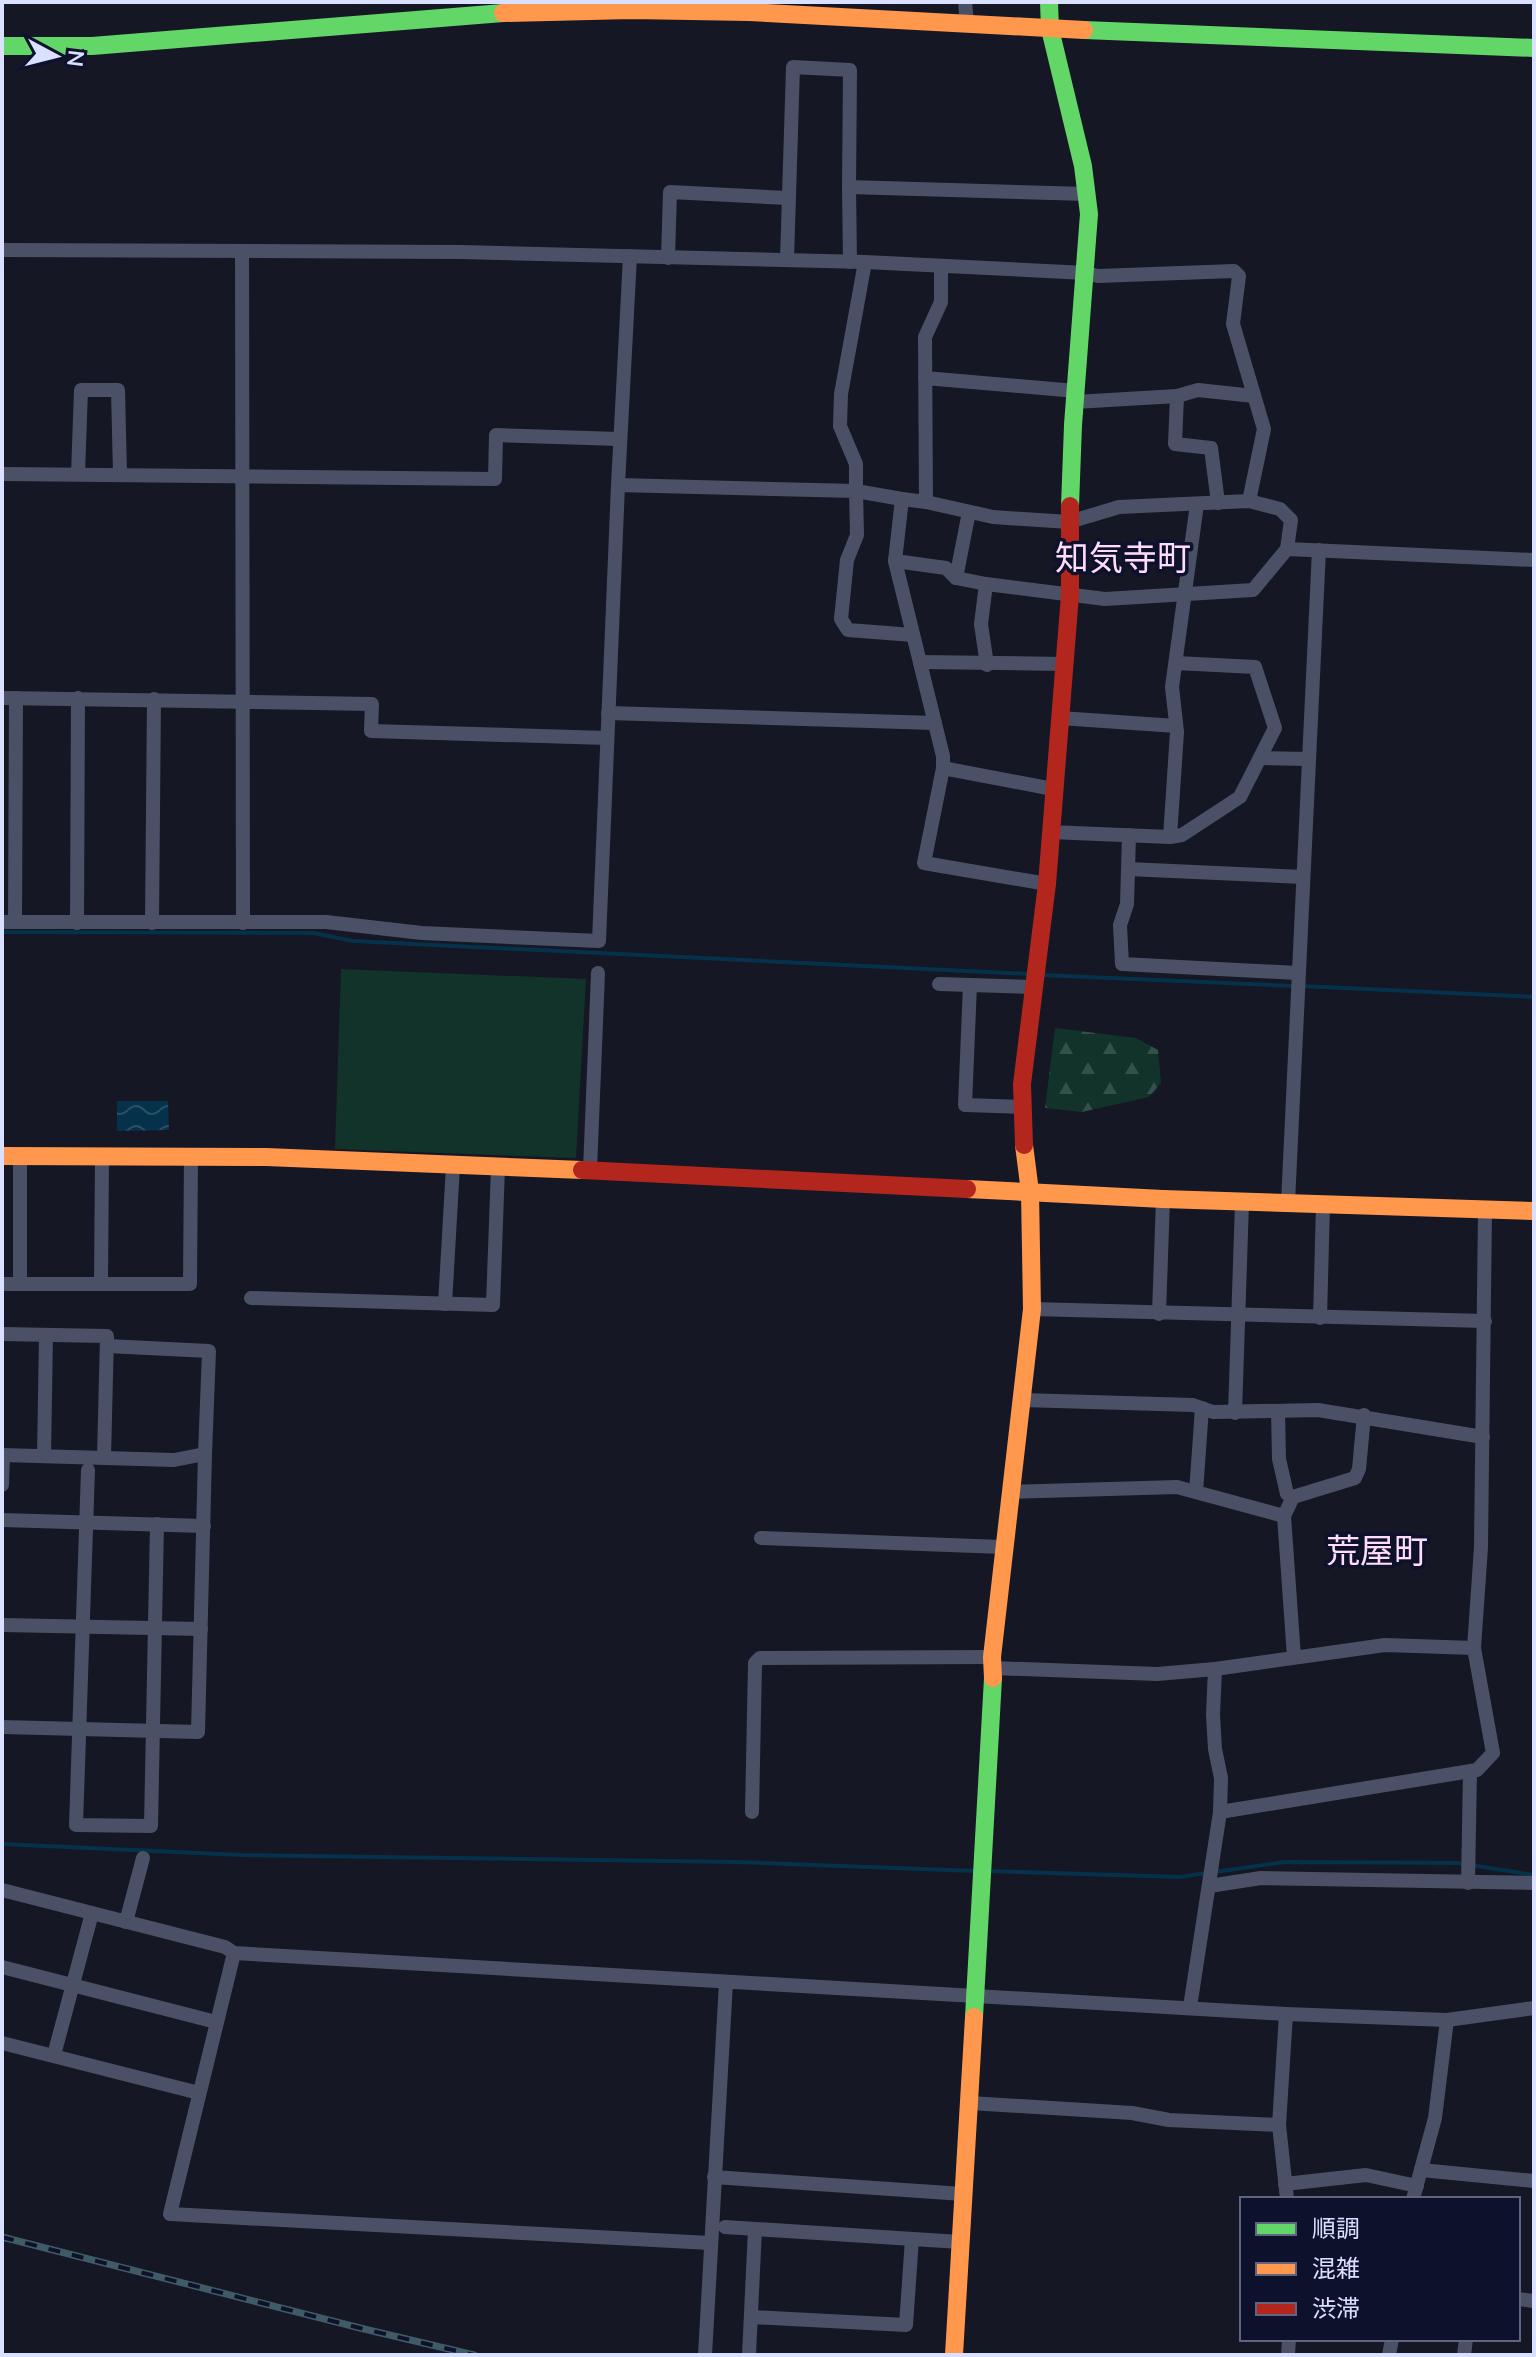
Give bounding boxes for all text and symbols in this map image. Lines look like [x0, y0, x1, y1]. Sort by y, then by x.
north arrow [16, 16, 96, 96]
text: N [61, 48, 91, 68]
district label: 知気寺町 [1055, 536, 1191, 579]
district label: 荒屋町 [1326, 1529, 1428, 1572]
legend [1240, 2197, 1520, 2341]
text: 順調 [1312, 2213, 1360, 2243]
text: 混雑 [1312, 2253, 1360, 2283]
text: 渋滞 [1312, 2293, 1360, 2323]

